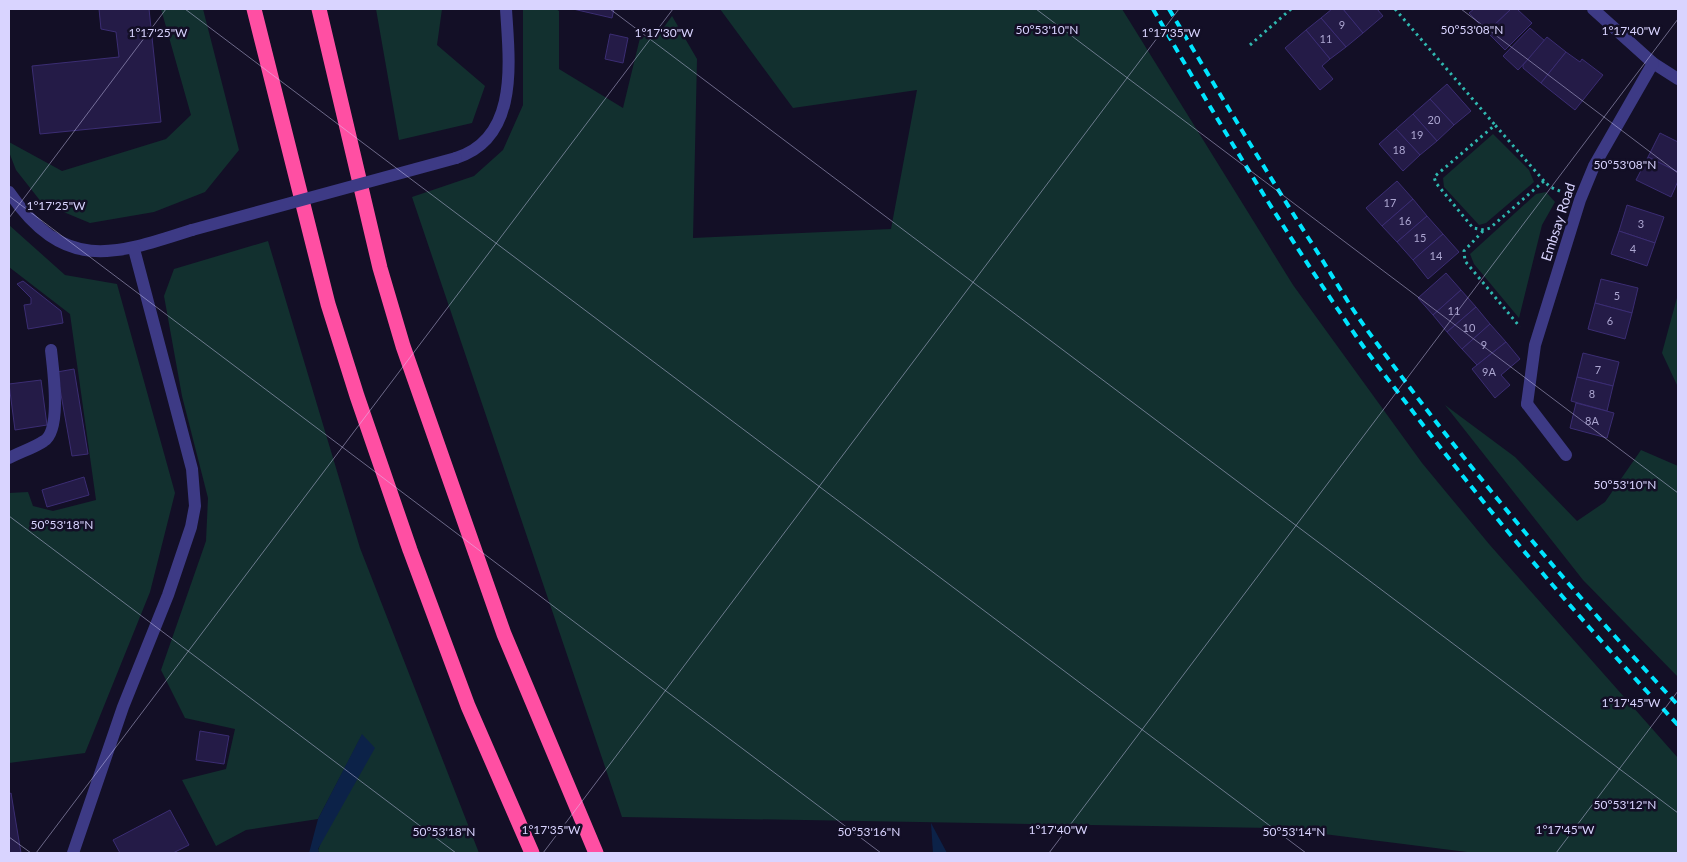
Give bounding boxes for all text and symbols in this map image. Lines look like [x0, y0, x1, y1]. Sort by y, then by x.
house number: 9 [1339, 18, 1345, 31]
text: 50°53'10"N [1016, 22, 1078, 37]
text: 50°53'08"N [1441, 22, 1503, 37]
text: 1°17'40"W [1601, 23, 1661, 38]
text: 1°17'25"W [128, 25, 188, 40]
text: 1°17'30"W [634, 25, 694, 40]
text: 1°17'35"W [1141, 25, 1201, 40]
house number: 11 [1320, 32, 1332, 45]
house number: 20 [1428, 113, 1441, 126]
house number: 19 [1411, 128, 1423, 141]
house number: 18 [1393, 143, 1405, 156]
text: 50°53'08"N [1594, 157, 1656, 172]
street label: Embsay Road [1537, 180, 1578, 263]
house number: 17 [1384, 196, 1396, 209]
text: 1°17'25"W [26, 198, 86, 213]
house number: 16 [1399, 214, 1411, 227]
house number: 3 [1638, 217, 1644, 230]
house number: 15 [1414, 231, 1426, 244]
house number: 4 [1630, 242, 1637, 255]
house number: 14 [1430, 249, 1443, 262]
house number: 5 [1614, 289, 1620, 302]
house number: 11 [1448, 304, 1460, 317]
house number: 6 [1607, 314, 1613, 327]
house number: 10 [1463, 321, 1476, 334]
house number: 9 [1481, 338, 1487, 351]
house number: 7 [1595, 363, 1601, 376]
house number: 9A [1482, 365, 1496, 378]
house number: 8 [1589, 387, 1595, 400]
house number: 8A [1585, 414, 1599, 427]
text: 50°53'10"N [1594, 477, 1656, 492]
text: 50°53'18"N [31, 517, 93, 532]
text: 1°17'45"W [1601, 695, 1661, 710]
text: 50°53'12"N [1594, 797, 1656, 812]
text: 1°17'35"W [521, 822, 581, 837]
text: 1°17'40"W [1028, 822, 1088, 837]
text: 1°17'45"W [1535, 822, 1595, 837]
text: 50°53'18"N [413, 824, 475, 839]
text: 50°53'16"N [838, 824, 900, 839]
text: 50°53'14"N [1263, 824, 1325, 839]

